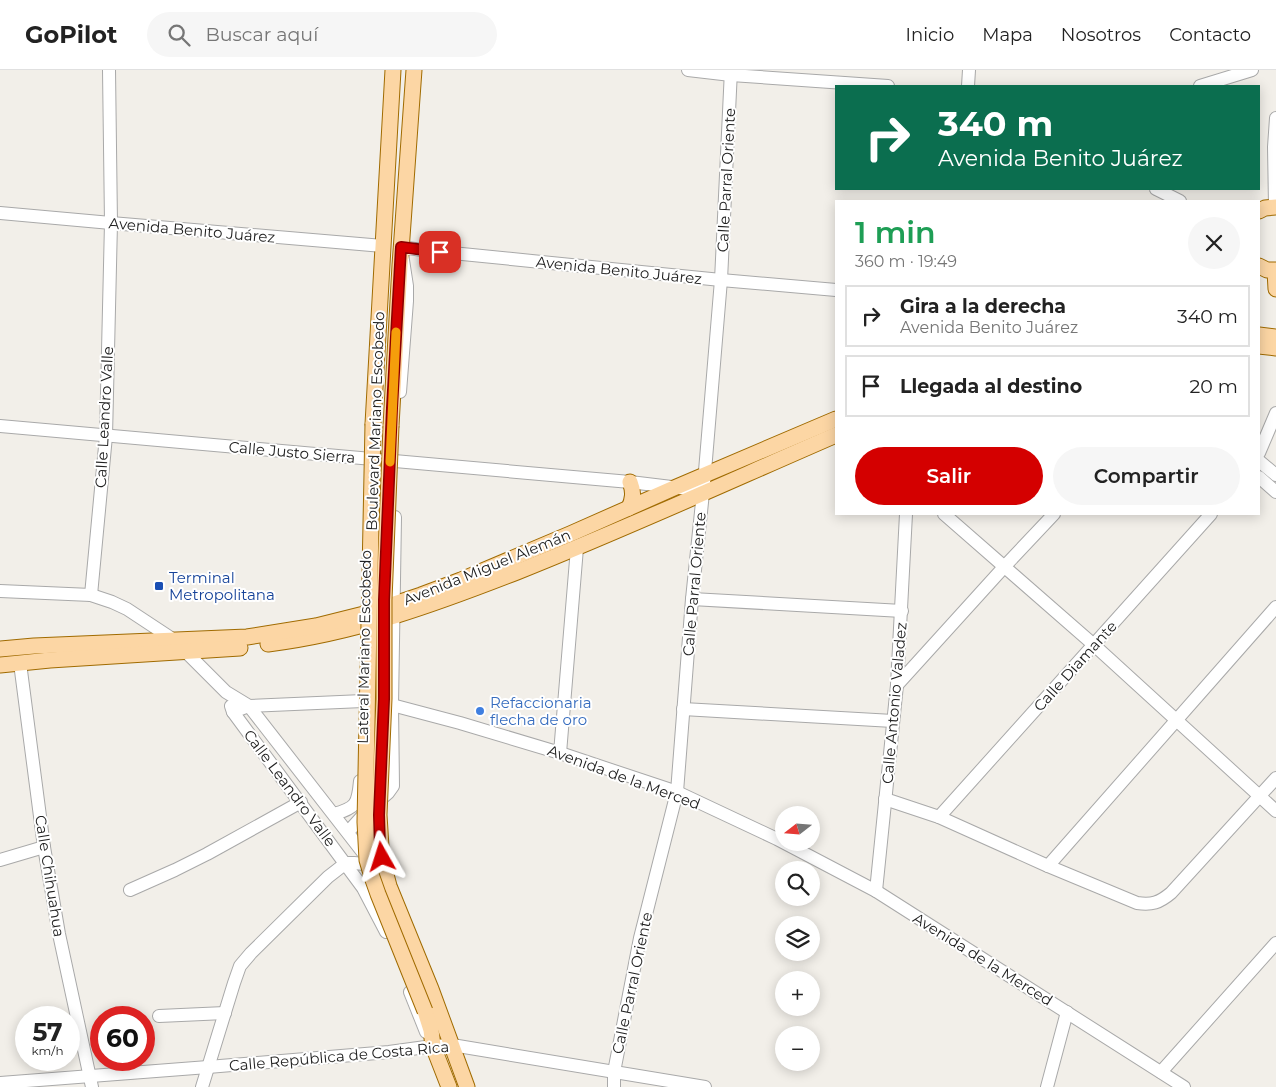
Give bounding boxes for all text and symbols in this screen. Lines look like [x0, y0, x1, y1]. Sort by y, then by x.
search box [147, 12, 497, 57]
text: GoPilot [25, 20, 117, 49]
icon: search [165, 21, 193, 49]
text: Buscar aquí [205, 23, 318, 46]
text: Inicio [906, 24, 954, 46]
text: Mapa [982, 24, 1033, 46]
text: Nosotros [1061, 24, 1141, 46]
text: Contacto [1169, 24, 1251, 46]
text: 340 m [938, 102, 1053, 145]
icon: right [855, 105, 920, 170]
street label: Calle Parral Oriente [713, 107, 739, 253]
text: Avenida Benito Juárez [938, 145, 1183, 172]
street label: Avenida Benito Juárez [108, 213, 276, 247]
text: 1 min [855, 214, 936, 251]
button: close [1188, 217, 1240, 269]
pin [419, 231, 461, 273]
icon: arrive [426, 238, 454, 266]
street label: Avenida Benito Juárez [535, 252, 703, 288]
text: 360 m · 19:49 [855, 252, 957, 271]
text: Gira a la derecha [900, 295, 1066, 318]
icon: right [857, 302, 885, 330]
text: 340 m [1177, 305, 1238, 328]
street label: Boulevard Mariano Escobedo [362, 311, 388, 531]
text: Avenida Benito Juárez [900, 318, 1078, 337]
street label: Calle Leandro Valle [91, 346, 117, 488]
icon: arrive [857, 372, 885, 400]
text: Llegada al destino [900, 375, 1082, 398]
text: 20 m [1190, 375, 1238, 398]
street label: Calle Justo Sierra [228, 437, 356, 467]
button: Salir [855, 447, 1043, 505]
button: Compartir [1053, 447, 1240, 505]
street label: Calle Parral Oriente [678, 511, 710, 657]
street label: Avenida Miguel Alemán [400, 525, 574, 609]
street label: Lateral Mariano Escobedo [353, 550, 375, 744]
place label: Terminal Metropolitana [169, 568, 275, 604]
marker: Terminal Metropolitana [153, 580, 165, 592]
street label: Calle Diamante [1029, 617, 1121, 715]
street label: Calle Antonio Valadez [877, 621, 911, 785]
place label: Refaccionaria flecha de oro [490, 693, 592, 729]
marker: Refaccionaria flecha de oro [474, 705, 486, 717]
street label: Calle Leandro Valle [240, 726, 340, 850]
street label: Avenida de la Merced [545, 741, 703, 813]
north arrow [775, 806, 820, 851]
map controls [775, 806, 820, 1071]
street label: Calle Chihuahua [31, 814, 69, 938]
position arrow [355, 830, 407, 882]
button: search [775, 861, 820, 906]
street label: Avenida de la Merced [910, 908, 1056, 1010]
street label: Calle Parral Oriente [608, 910, 656, 1056]
button: layers [775, 916, 820, 961]
button: + [775, 971, 820, 1016]
speed limit sign: 60 [90, 1006, 155, 1071]
text: 57 [32, 1017, 63, 1047]
button: − [775, 1026, 820, 1071]
street label: Calle República de Costa Rica [228, 1037, 450, 1075]
text: km/h [31, 1043, 64, 1058]

